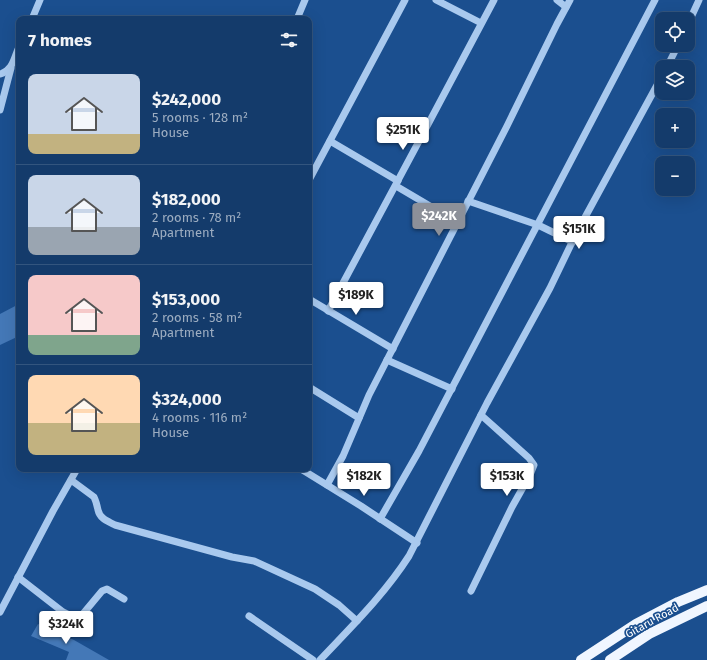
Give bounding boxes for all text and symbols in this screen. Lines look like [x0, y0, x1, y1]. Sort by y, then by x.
map controls [655, 12, 695, 196]
button: locate [655, 12, 695, 52]
icon: filters [278, 29, 300, 51]
text: 7 homes [28, 30, 92, 51]
button: layers [655, 60, 695, 100]
text: $242,000 [152, 89, 221, 110]
icon: home [60, 90, 108, 138]
button: + [655, 108, 695, 148]
text: 5 rooms · 128 m² [152, 110, 248, 125]
pin: $251K [375, 117, 431, 151]
text: $251K [386, 122, 420, 137]
text: House [152, 125, 189, 140]
button: − [655, 156, 695, 196]
text: $182,000 [152, 189, 221, 210]
icon: home [60, 191, 108, 239]
pin: $242K [411, 203, 467, 237]
text: $242K [421, 208, 457, 223]
text: 2 rooms · 78 m² [152, 210, 241, 225]
pin: $151K [551, 216, 607, 250]
text: $151K [562, 221, 596, 236]
text: Apartment [152, 225, 214, 240]
pin: $189K [328, 282, 384, 316]
text: $189K [338, 287, 374, 302]
text: $153,000 [152, 289, 220, 310]
icon: home [60, 291, 108, 339]
text: 2 rooms · 58 m² [152, 310, 242, 325]
text: Apartment [152, 325, 214, 340]
text: $324,000 [152, 389, 222, 410]
icon: home [60, 391, 108, 439]
text: 4 rooms · 116 m² [152, 410, 247, 425]
text: House [152, 425, 189, 440]
pin: $182K [336, 463, 392, 497]
pin: $153K [479, 463, 535, 497]
text: $182K [346, 468, 382, 483]
text: $153K [490, 468, 524, 483]
street label: Gitaru Road [623, 601, 681, 641]
pin: $324K [38, 611, 94, 645]
text: $324K [48, 616, 84, 631]

